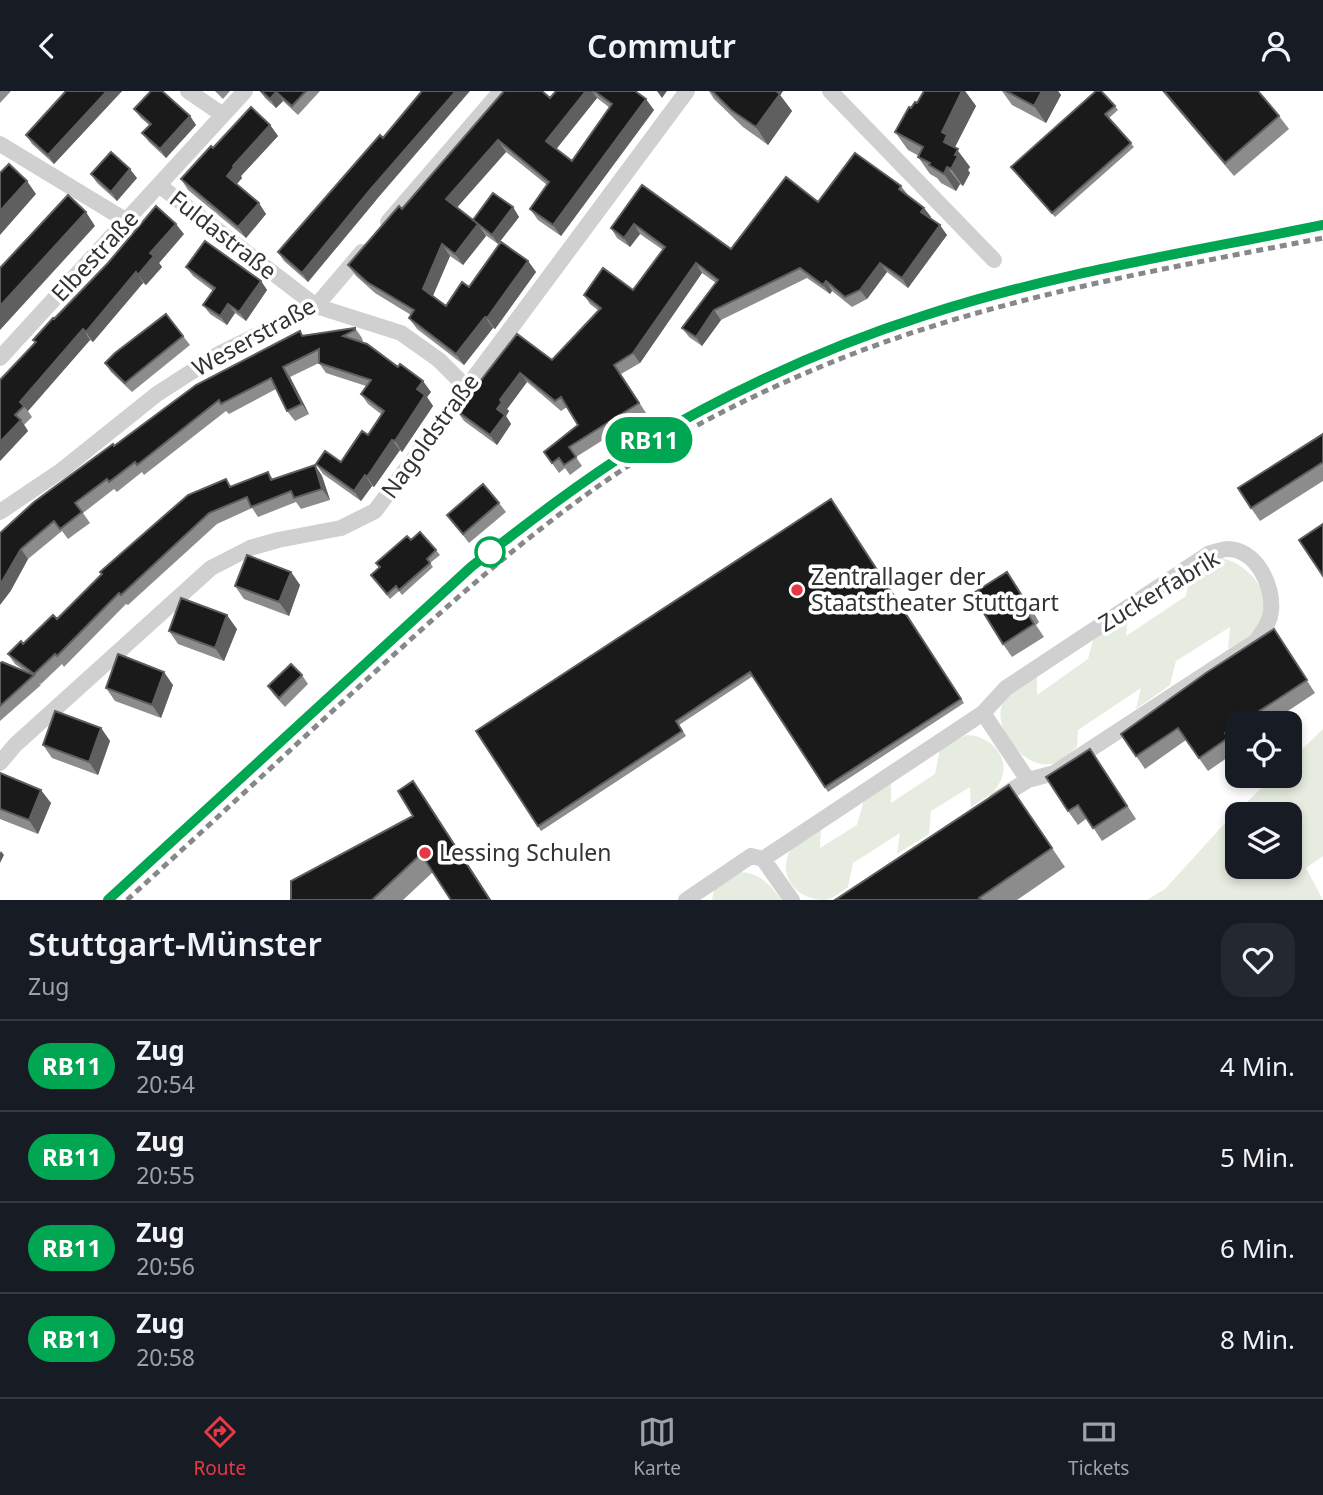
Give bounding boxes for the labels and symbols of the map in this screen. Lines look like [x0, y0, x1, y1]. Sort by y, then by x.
street label: Fuldastraße [163, 182, 284, 286]
street label: Elbestraße [43, 203, 145, 308]
street label: Weserstraße [186, 289, 321, 383]
street label: Nagoldstraße [373, 366, 485, 504]
line badge: RB11 [600, 417, 698, 463]
unlabelled marker [475, 537, 505, 567]
street label: Zuckerfabrik [1092, 541, 1226, 639]
place label: Zentrallager der Staatstheater Stuttgart [811, 560, 1059, 618]
marker: Zentrallager der Staatstheater Stuttgart [789, 582, 805, 598]
place label: Lessing Schulen [439, 836, 612, 868]
marker: Lessing Schulen [417, 845, 433, 861]

